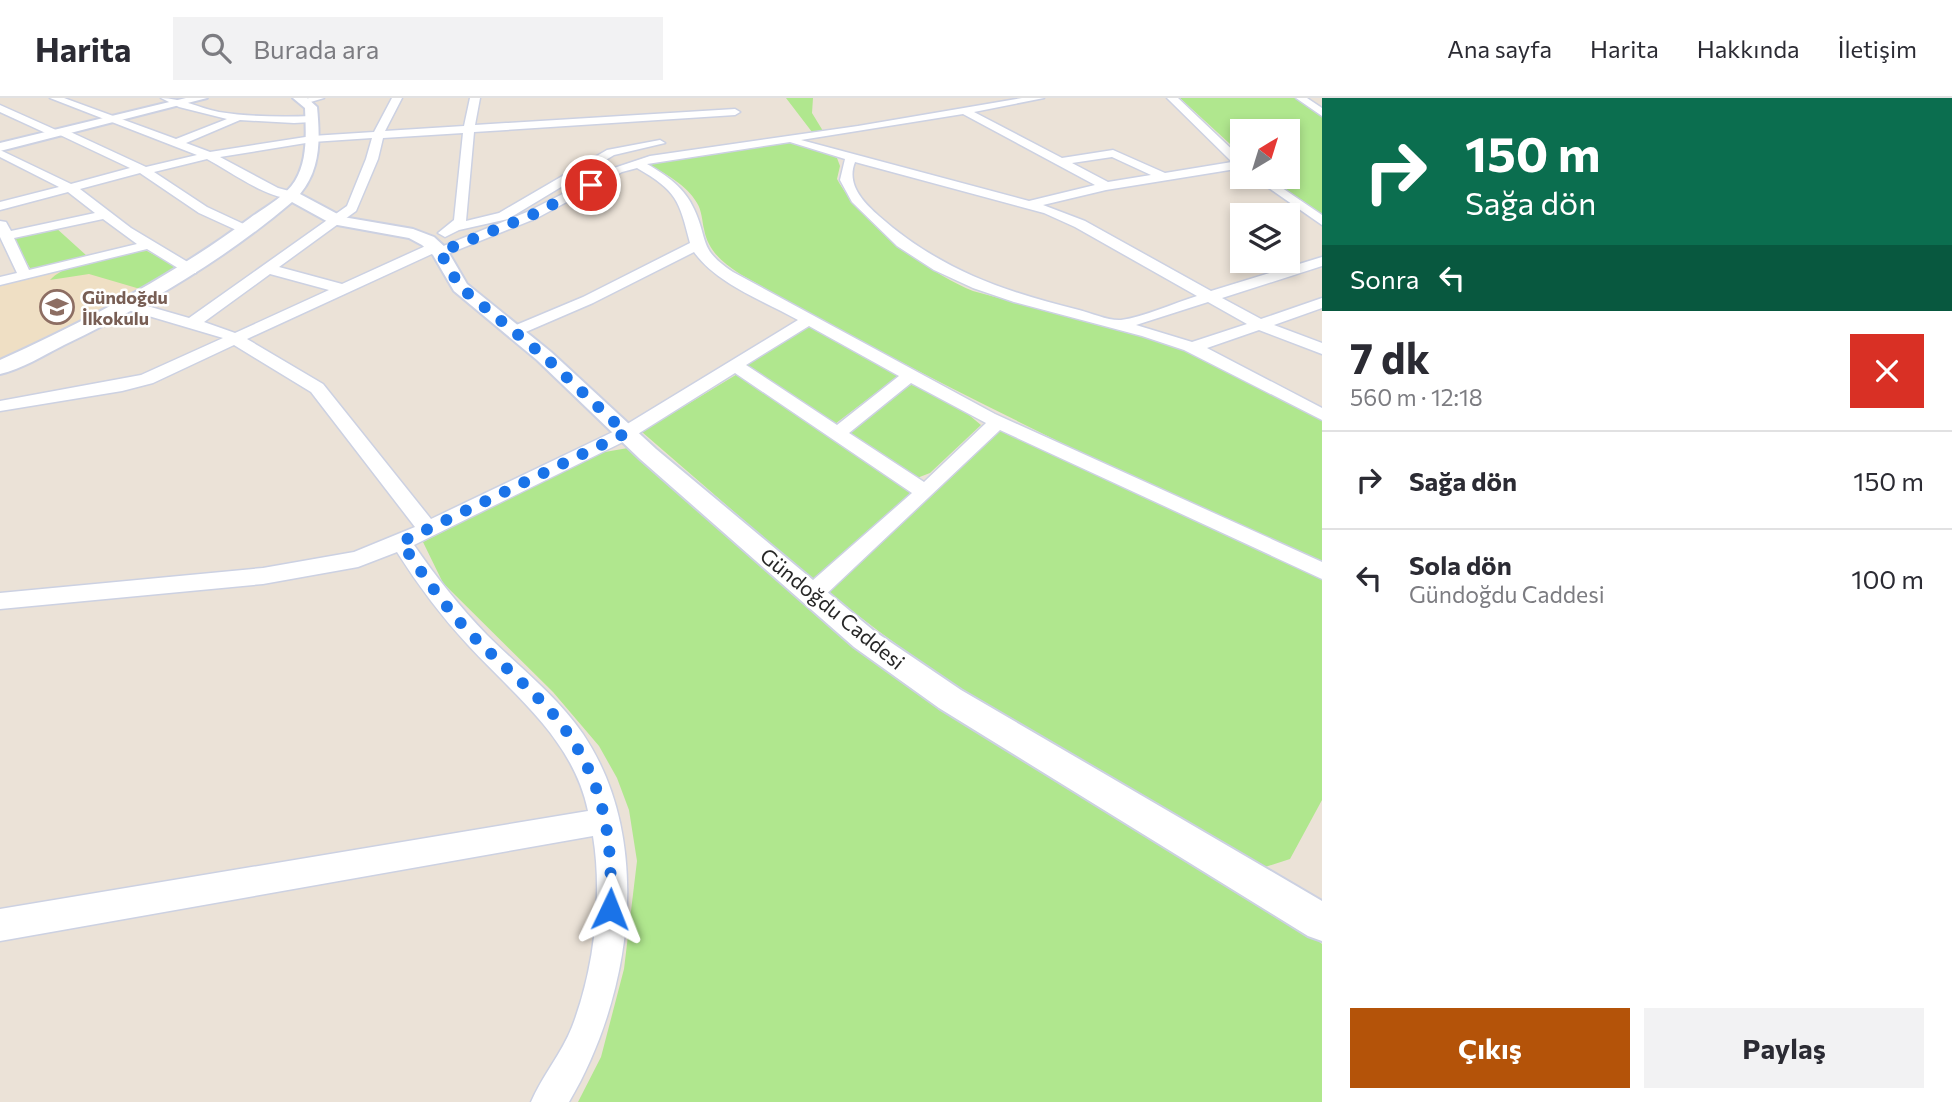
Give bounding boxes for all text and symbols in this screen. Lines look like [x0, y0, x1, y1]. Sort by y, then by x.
search box [173, 17, 663, 80]
text: Harita [35, 28, 131, 69]
icon: search [197, 29, 235, 67]
text: Burada ara [253, 33, 379, 64]
text: Ana sayfa [1447, 34, 1552, 63]
text: Harita [1590, 34, 1659, 63]
text: Hakkında [1697, 34, 1800, 63]
text: İletişim [1838, 34, 1917, 63]
north arrow [1230, 119, 1300, 189]
map controls [1230, 119, 1300, 273]
text: 150 m [1465, 122, 1600, 182]
icon: right [1350, 126, 1441, 217]
pin [561, 155, 621, 215]
icon: arrive [572, 166, 610, 204]
text: Sağa dön [1465, 182, 1596, 222]
button: layers [1230, 203, 1300, 273]
icon: left [1433, 259, 1471, 297]
text: Sonra [1350, 263, 1419, 294]
place label: Gündoğdu İlkokulu [82, 286, 168, 329]
school or university icon: Gündoğdu İlkokulu [38, 288, 76, 326]
text: 7 dk [1350, 331, 1430, 383]
button: close [1850, 334, 1924, 408]
text: 560 m · 12:18 [1350, 383, 1483, 411]
icon: right [1350, 461, 1388, 499]
text: Sağa dön [1409, 465, 1517, 496]
text: 150 m [1853, 465, 1924, 496]
street label: Gündoğdu Caddesi [756, 542, 910, 674]
text: Sola dön [1409, 549, 1512, 580]
icon: left [1350, 559, 1388, 597]
text: 100 m [1851, 563, 1924, 594]
text: Gündoğdu Caddesi [1409, 580, 1605, 608]
position arrow [573, 872, 647, 946]
button: Çıkış [1350, 1008, 1630, 1088]
button: Paylaş [1644, 1008, 1924, 1088]

